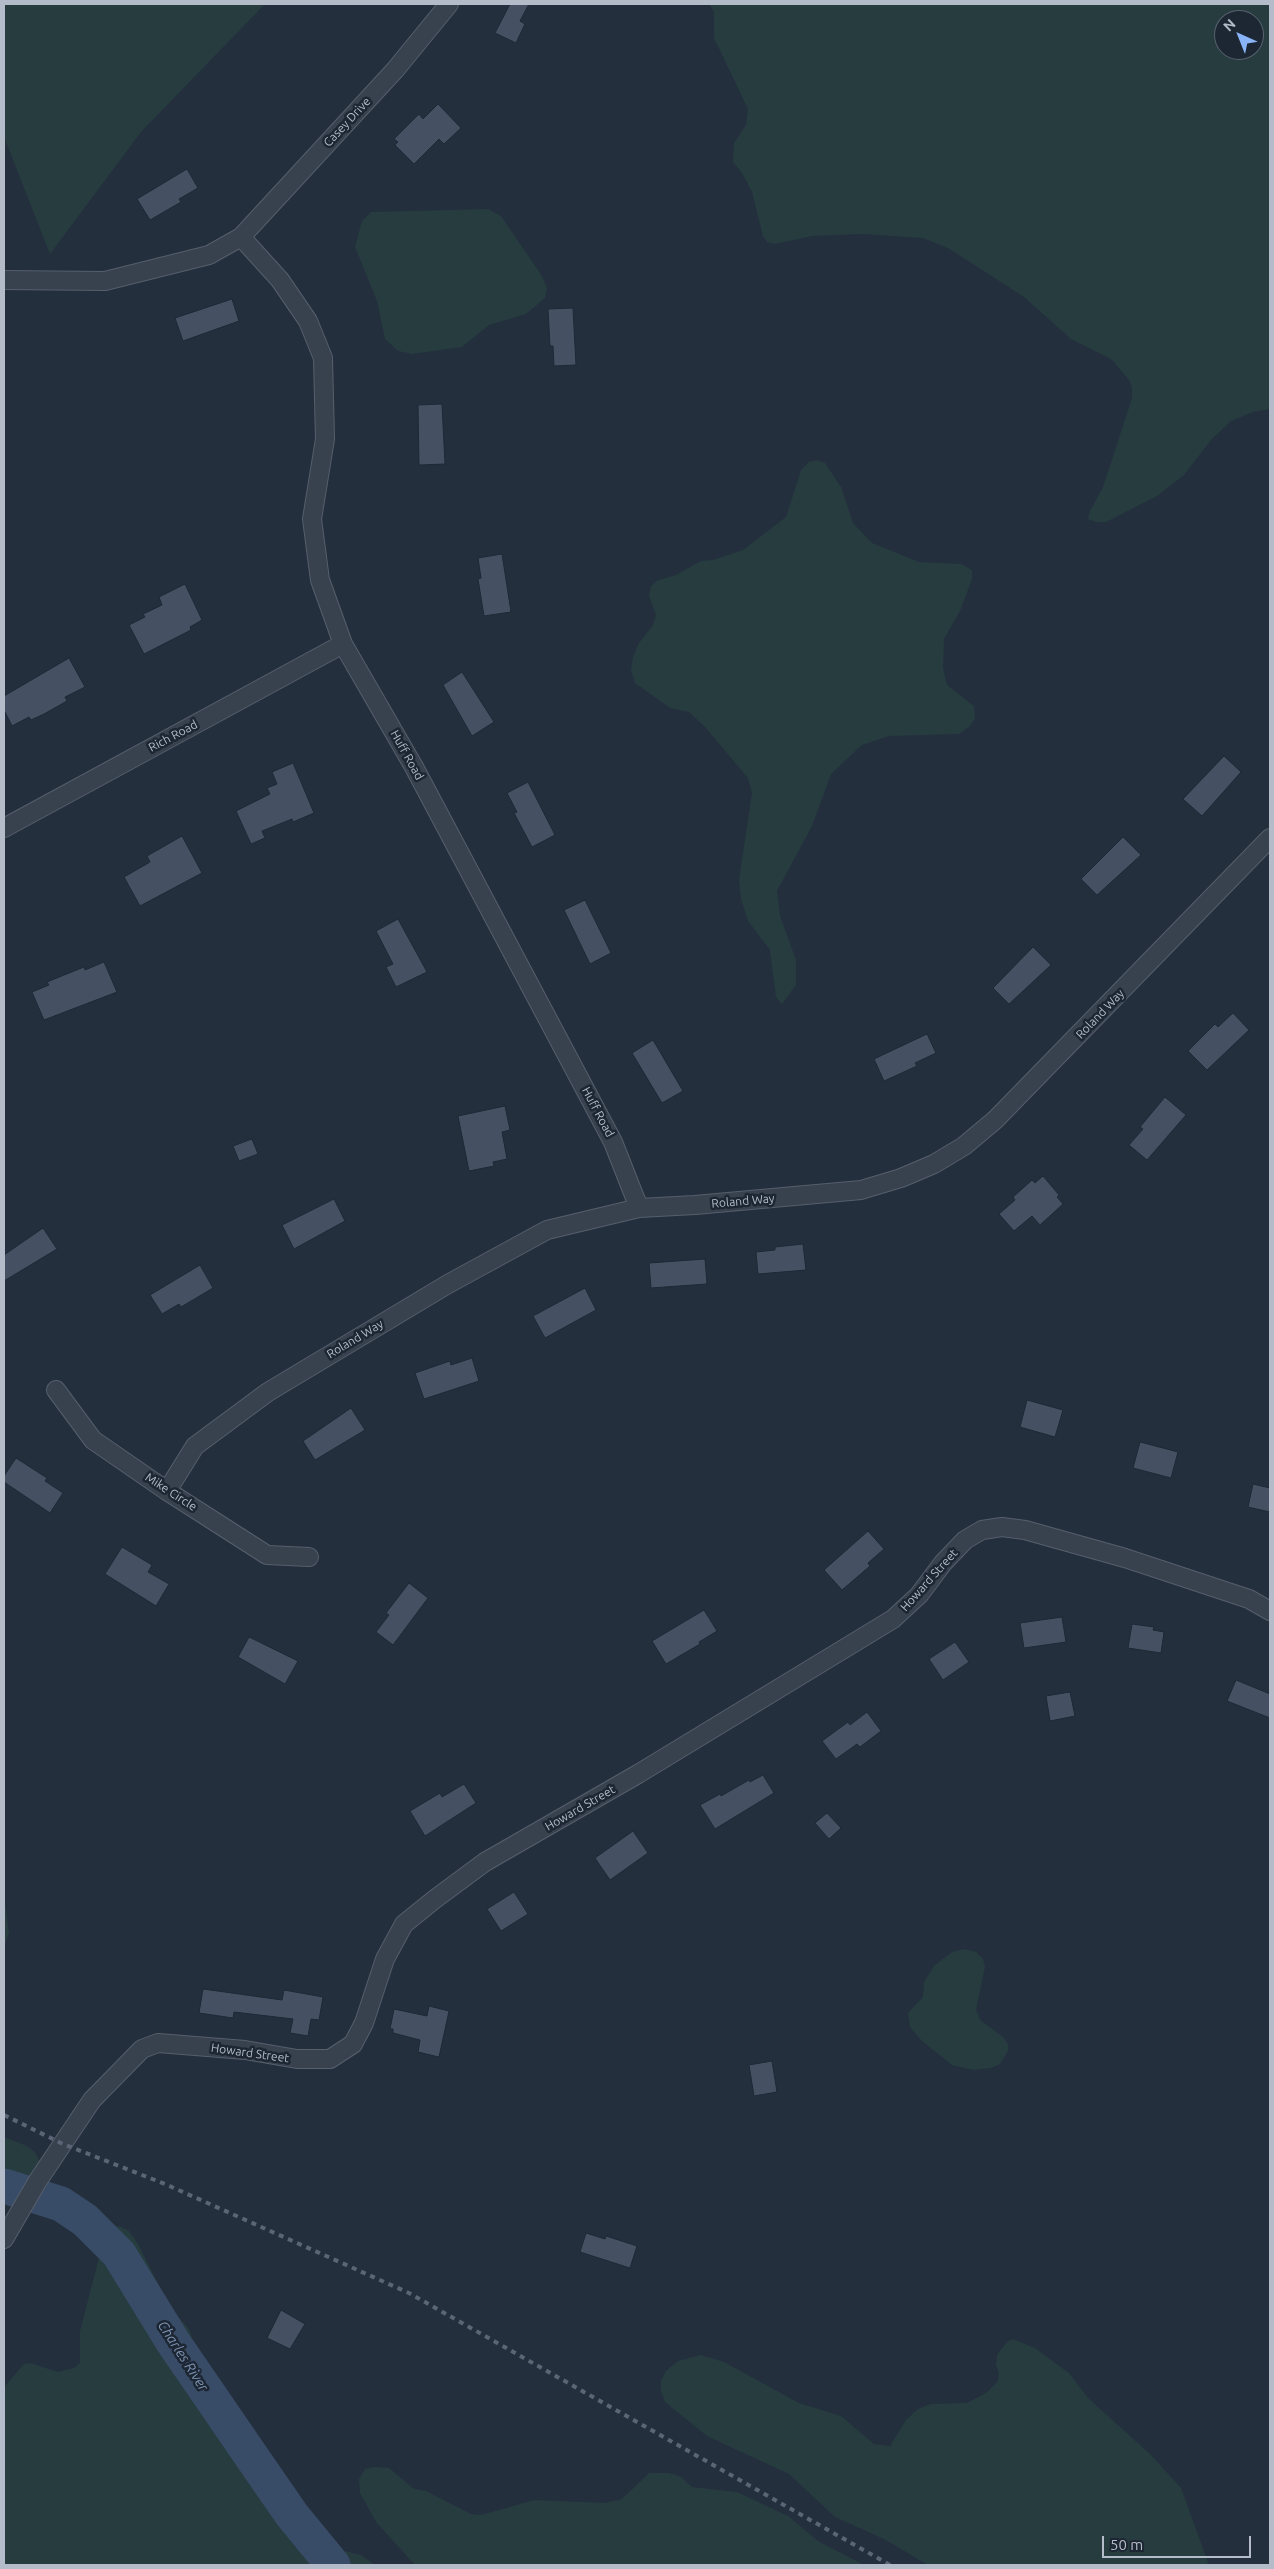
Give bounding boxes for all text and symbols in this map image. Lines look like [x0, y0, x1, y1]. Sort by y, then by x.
north arrow [1214, 10, 1264, 60]
text: N [1220, 16, 1239, 34]
street label: Casey Drive [321, 94, 373, 150]
street label: Rich Road [146, 717, 200, 755]
street label: Huff Road [387, 728, 427, 782]
street label: Roland Way [1073, 986, 1127, 1042]
street label: Huff Road [579, 1084, 617, 1140]
street label: Roland Way [711, 1191, 775, 1211]
street label: Roland Way [324, 1317, 386, 1361]
street label: Mike Circle [142, 1470, 200, 1514]
street label: Howard Street [897, 1546, 961, 1614]
street label: Howard Street [542, 1782, 618, 1834]
street label: Howard Street [210, 2040, 290, 2066]
water label: Charles River [154, 2318, 212, 2394]
scale bar [1104, 2526, 1253, 2558]
text: 50 m [1110, 2536, 1143, 2553]

